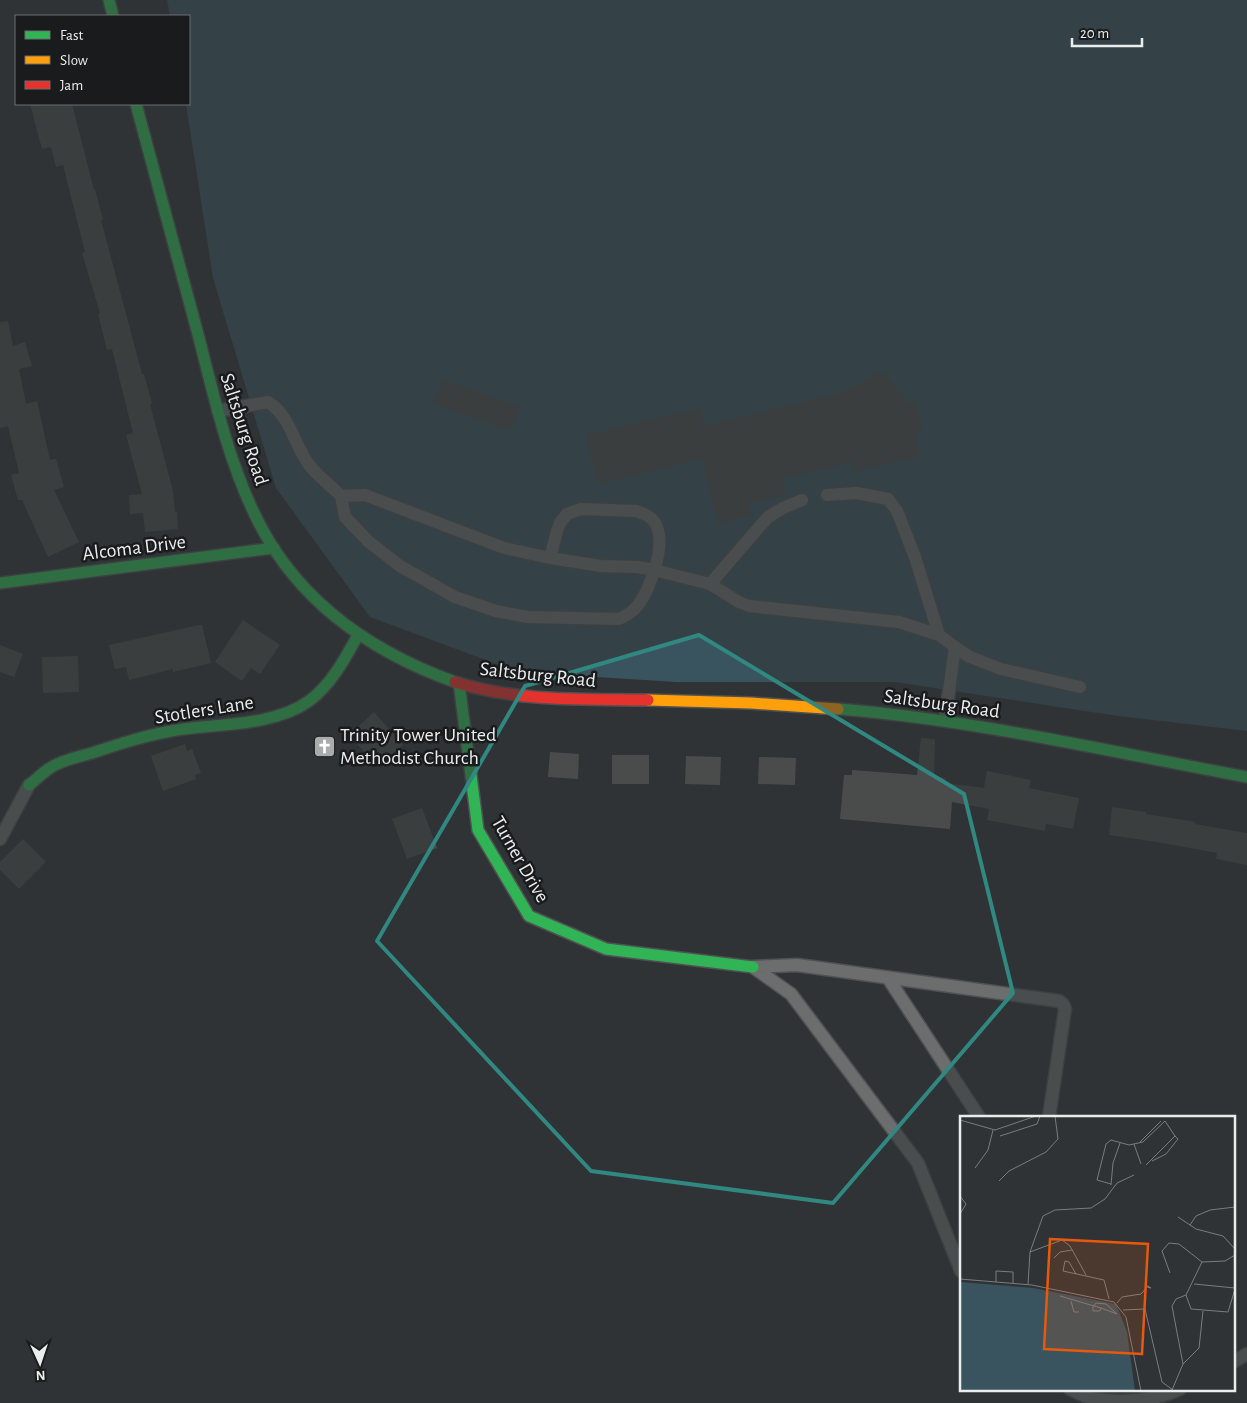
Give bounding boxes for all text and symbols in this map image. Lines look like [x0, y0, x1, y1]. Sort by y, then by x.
legend [15, 15, 190, 105]
scale bar [1072, 15, 1142, 47]
text: 20 m [1080, 26, 1109, 41]
text: Fast [60, 28, 84, 43]
text: Slow [60, 53, 88, 68]
text: Jam [60, 78, 83, 93]
street label: Saltsburg Road [217, 371, 272, 488]
street label: Alcoma Drive [81, 532, 187, 564]
street label: Saltsburg Road [479, 659, 597, 691]
street label: Saltsburg Road [883, 686, 1001, 722]
street label: Stotlers Lane [153, 692, 255, 728]
place label: Trinity Tower United Methodist Church [340, 725, 496, 768]
church icon: Trinity Tower United Methodist Church [312, 734, 336, 758]
street label: Turner Drive [488, 813, 553, 906]
inset map [960, 1116, 1234, 1390]
north arrow [15, 1338, 65, 1388]
text: N [35, 1368, 46, 1382]

